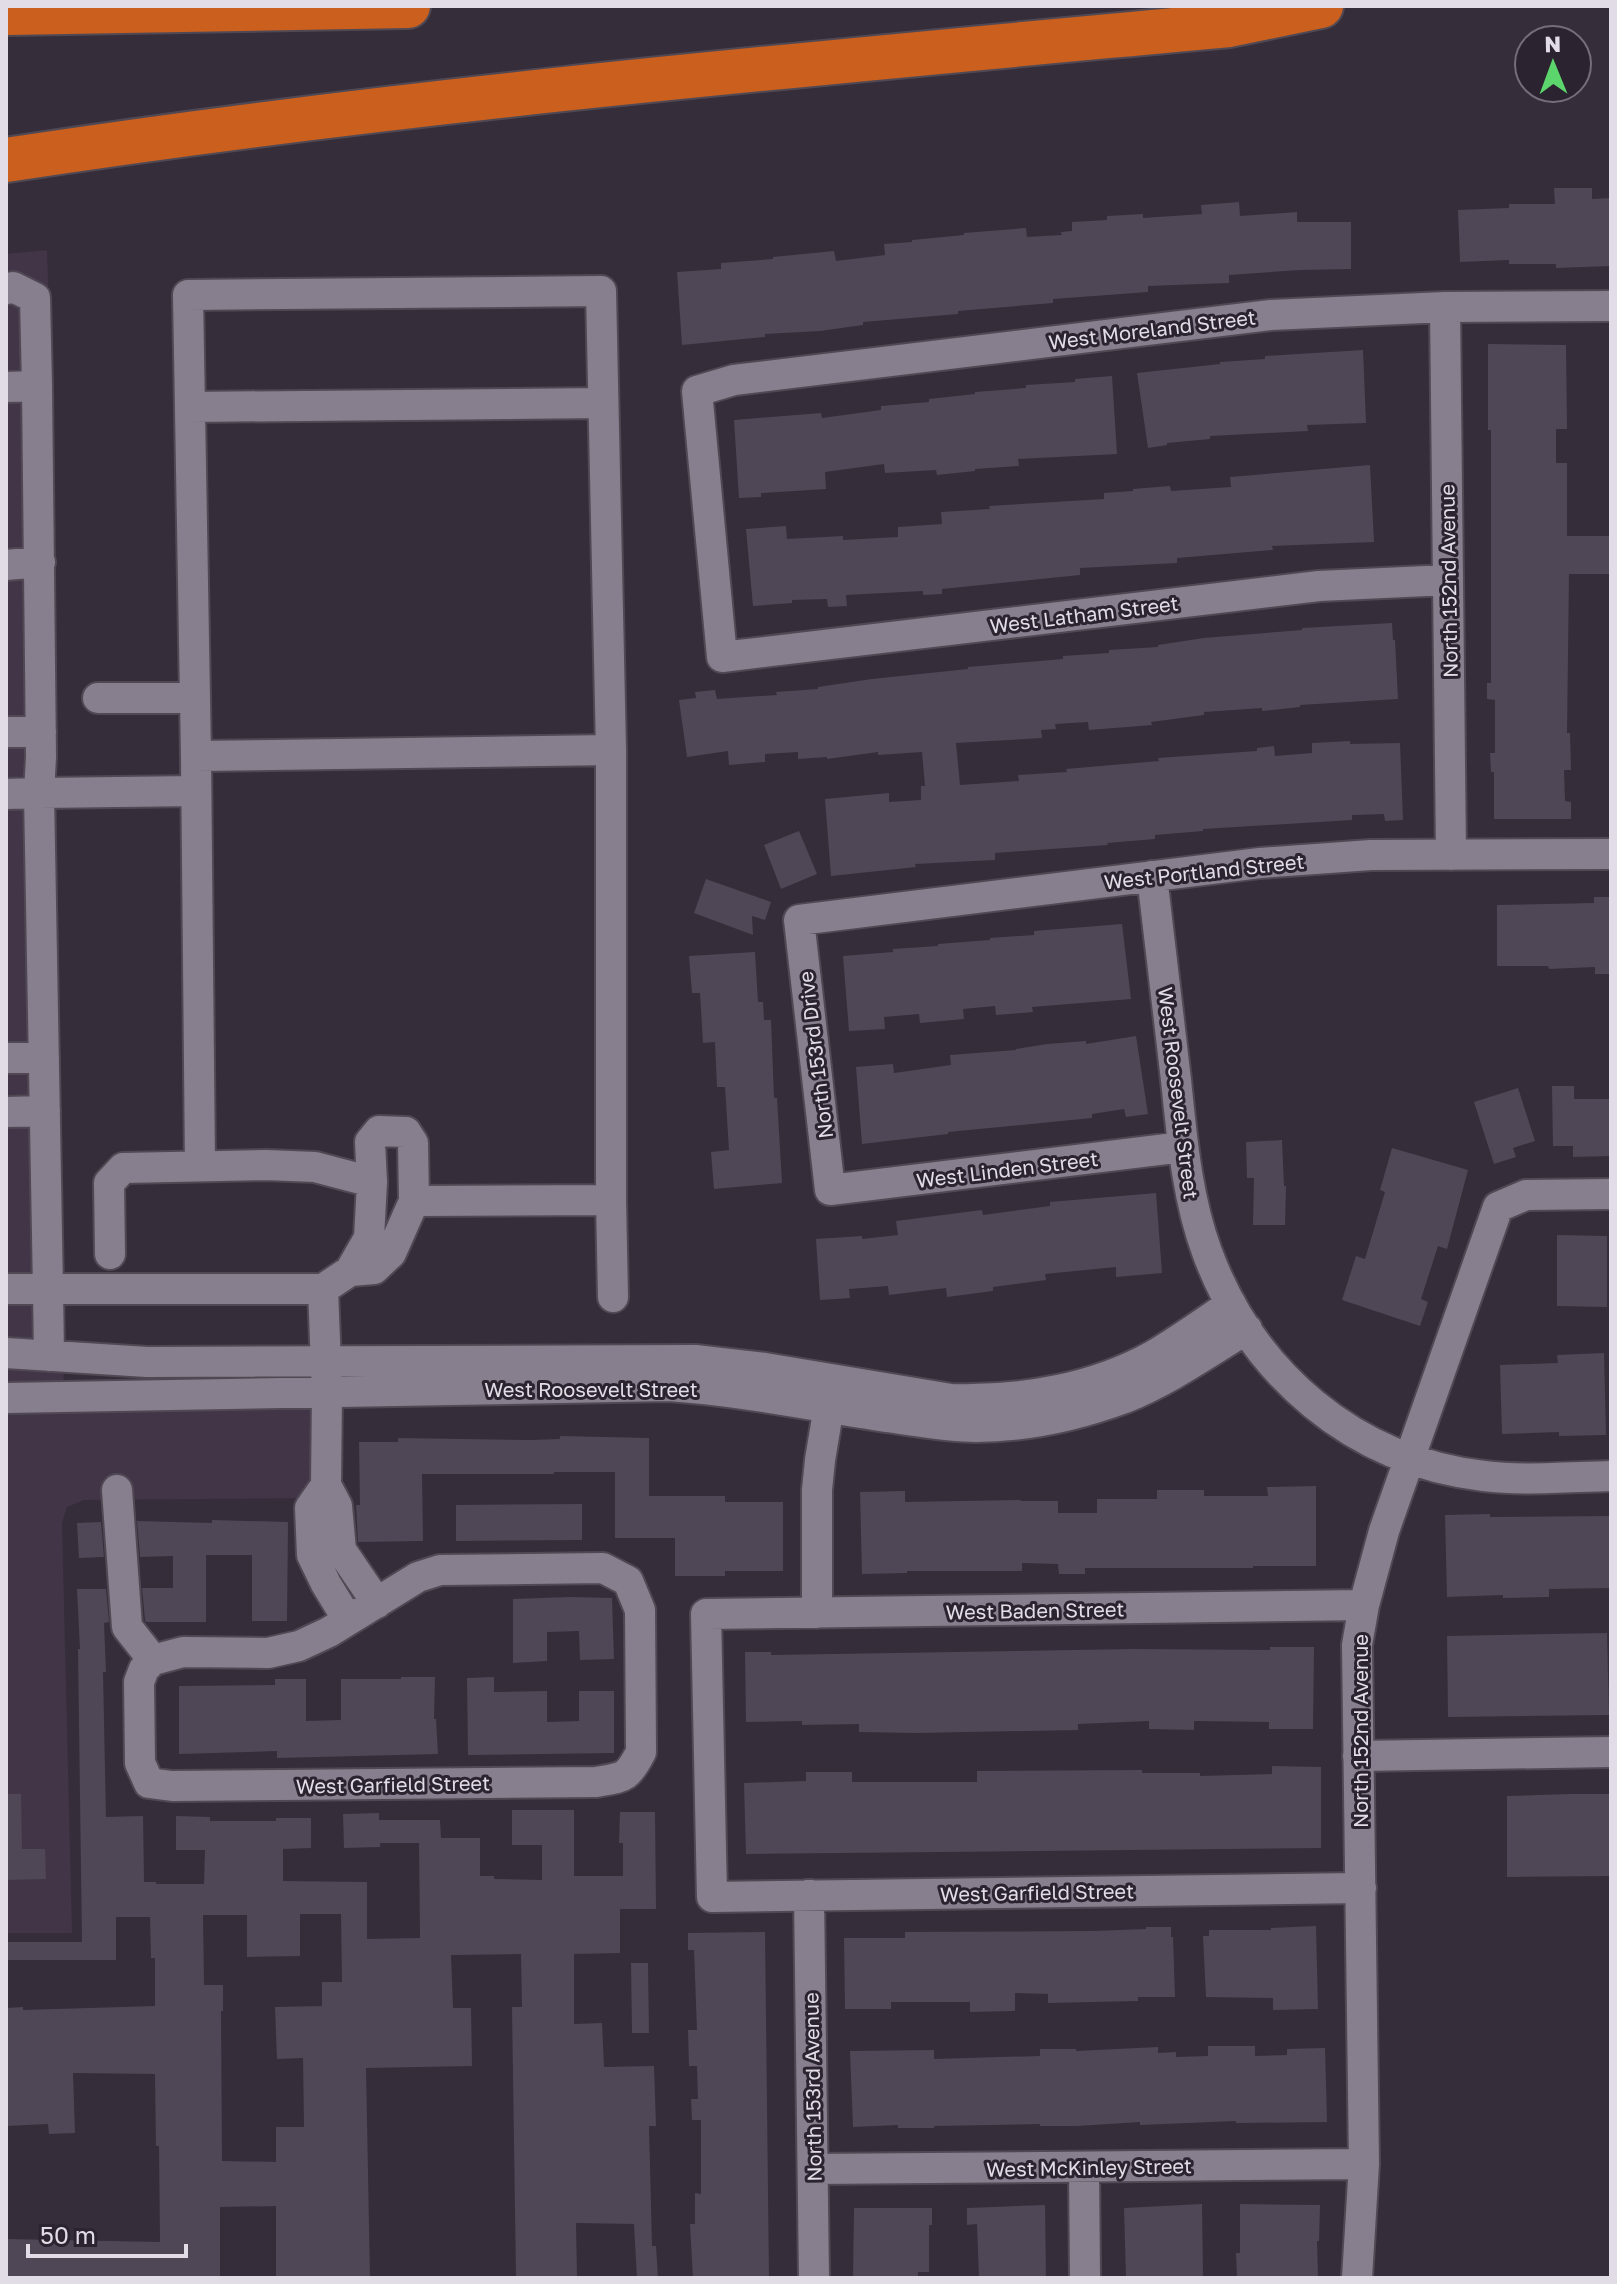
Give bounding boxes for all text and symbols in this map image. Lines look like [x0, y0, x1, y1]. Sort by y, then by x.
north arrow [1513, 24, 1593, 104]
text: N [1544, 30, 1561, 57]
street label: West Moreland Street [1047, 304, 1257, 354]
street label: North 152nd Avenue [1434, 484, 1462, 678]
street label: West Latham Street [988, 591, 1180, 637]
street label: West Portland Street [1103, 849, 1305, 893]
street label: North 153rd Drive [793, 970, 837, 1140]
street label: West Roosevelt Street [1154, 986, 1204, 1200]
street label: West Linden Street [915, 1146, 1099, 1192]
street label: West Roosevelt Street [484, 1377, 698, 1401]
street label: West Baden Street [945, 1596, 1125, 1624]
street label: North 152nd Avenue [1348, 1634, 1372, 1828]
street label: West Garfield Street [296, 1770, 490, 1798]
street label: West Garfield Street [940, 1878, 1134, 1906]
street label: North 153rd Avenue [798, 1992, 826, 2182]
street label: West McKinley Street [986, 2153, 1192, 2181]
scale bar [28, 2208, 186, 2258]
text: 50 m [40, 2220, 96, 2249]

